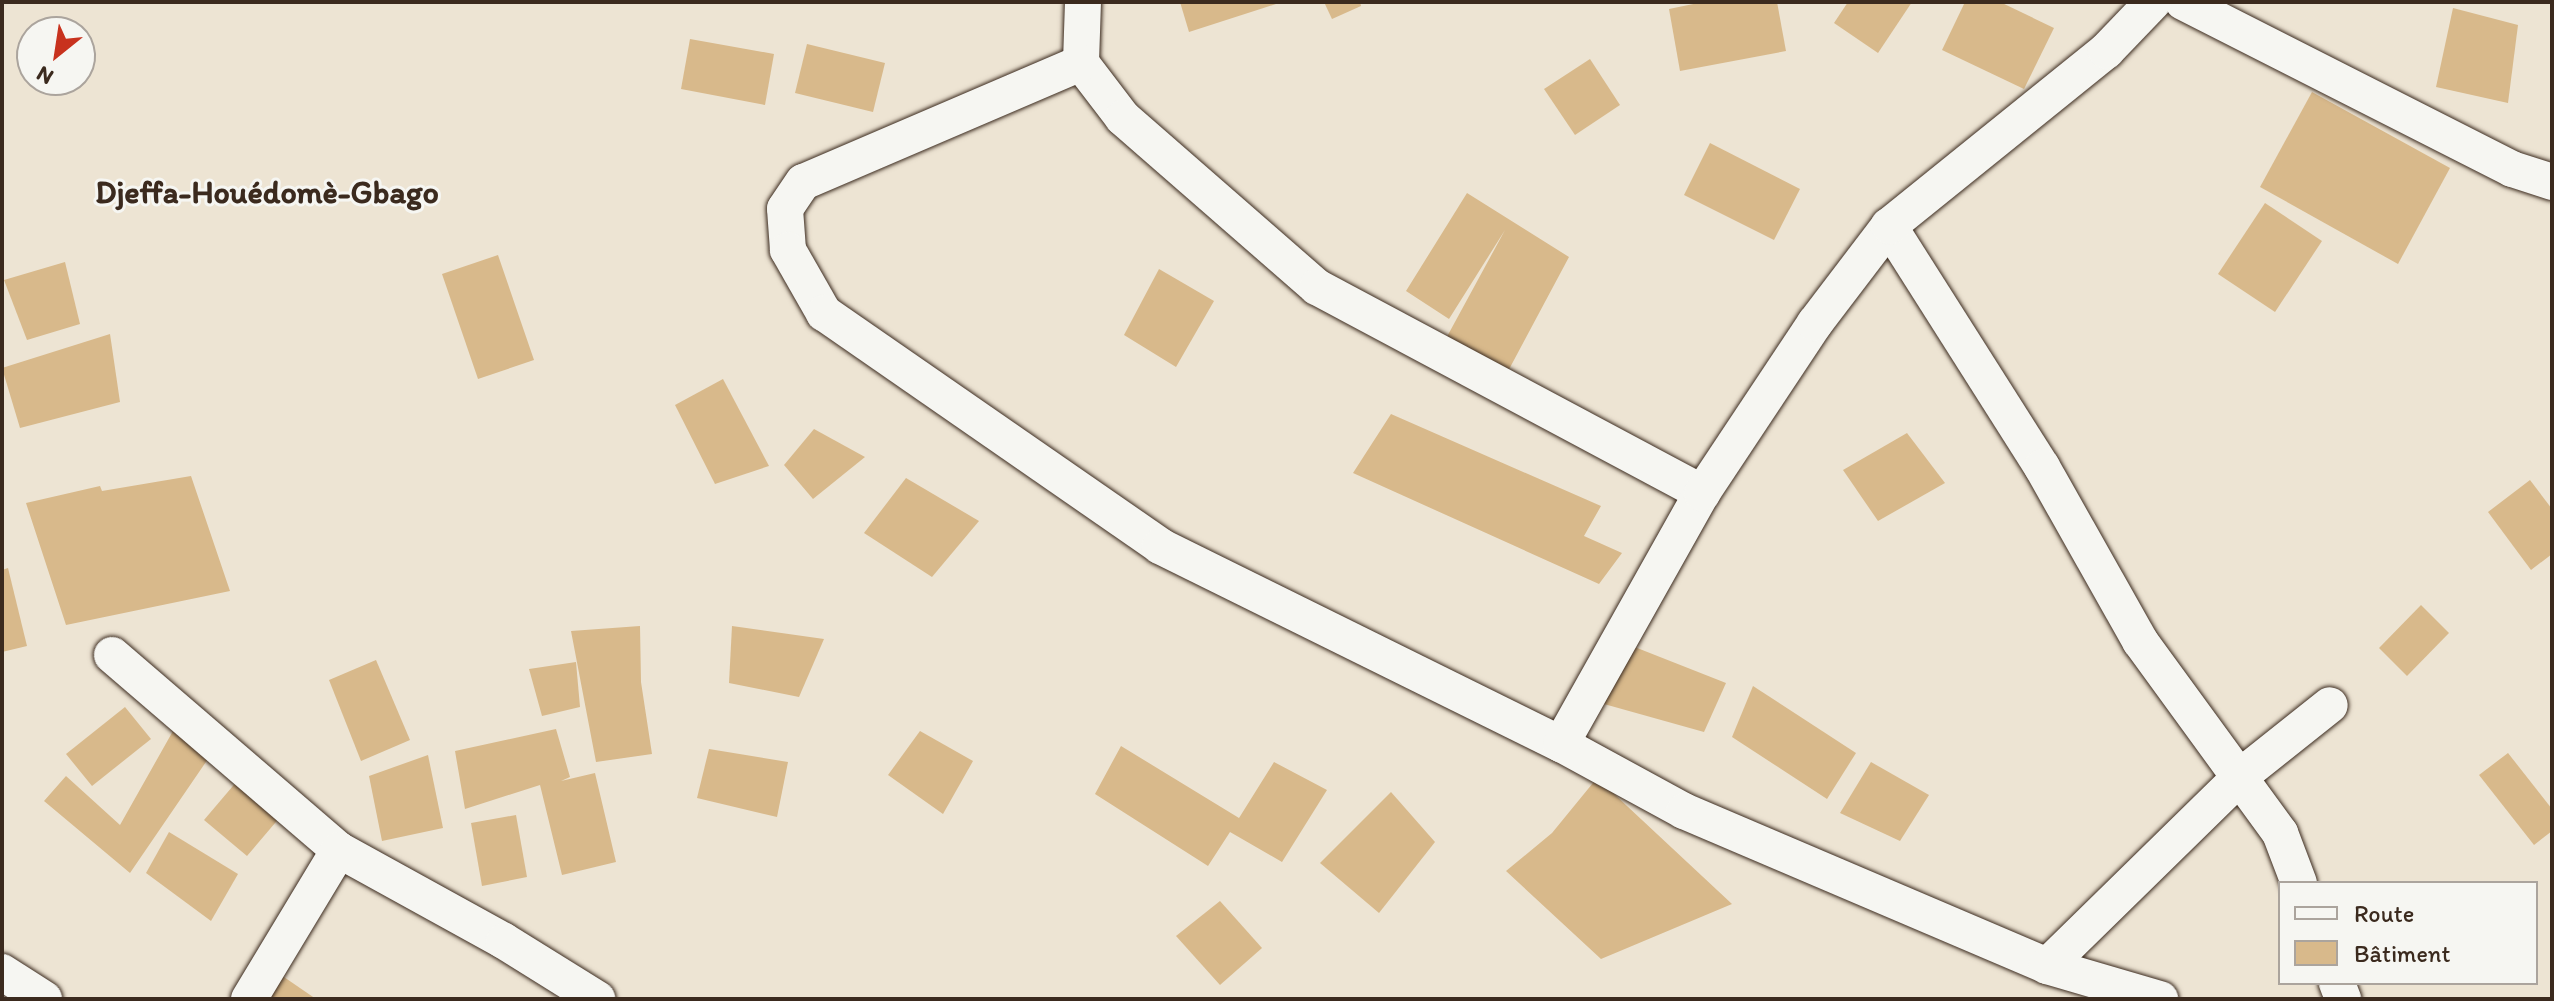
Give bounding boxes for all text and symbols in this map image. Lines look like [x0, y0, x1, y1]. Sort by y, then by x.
north arrow [16, 16, 96, 96]
text: N [32, 60, 58, 91]
district label: Djeffa-Houédomè-Gbago [95, 173, 439, 211]
legend [2278, 881, 2538, 985]
text: Route [2354, 899, 2414, 928]
text: Bâtiment [2354, 939, 2450, 968]

